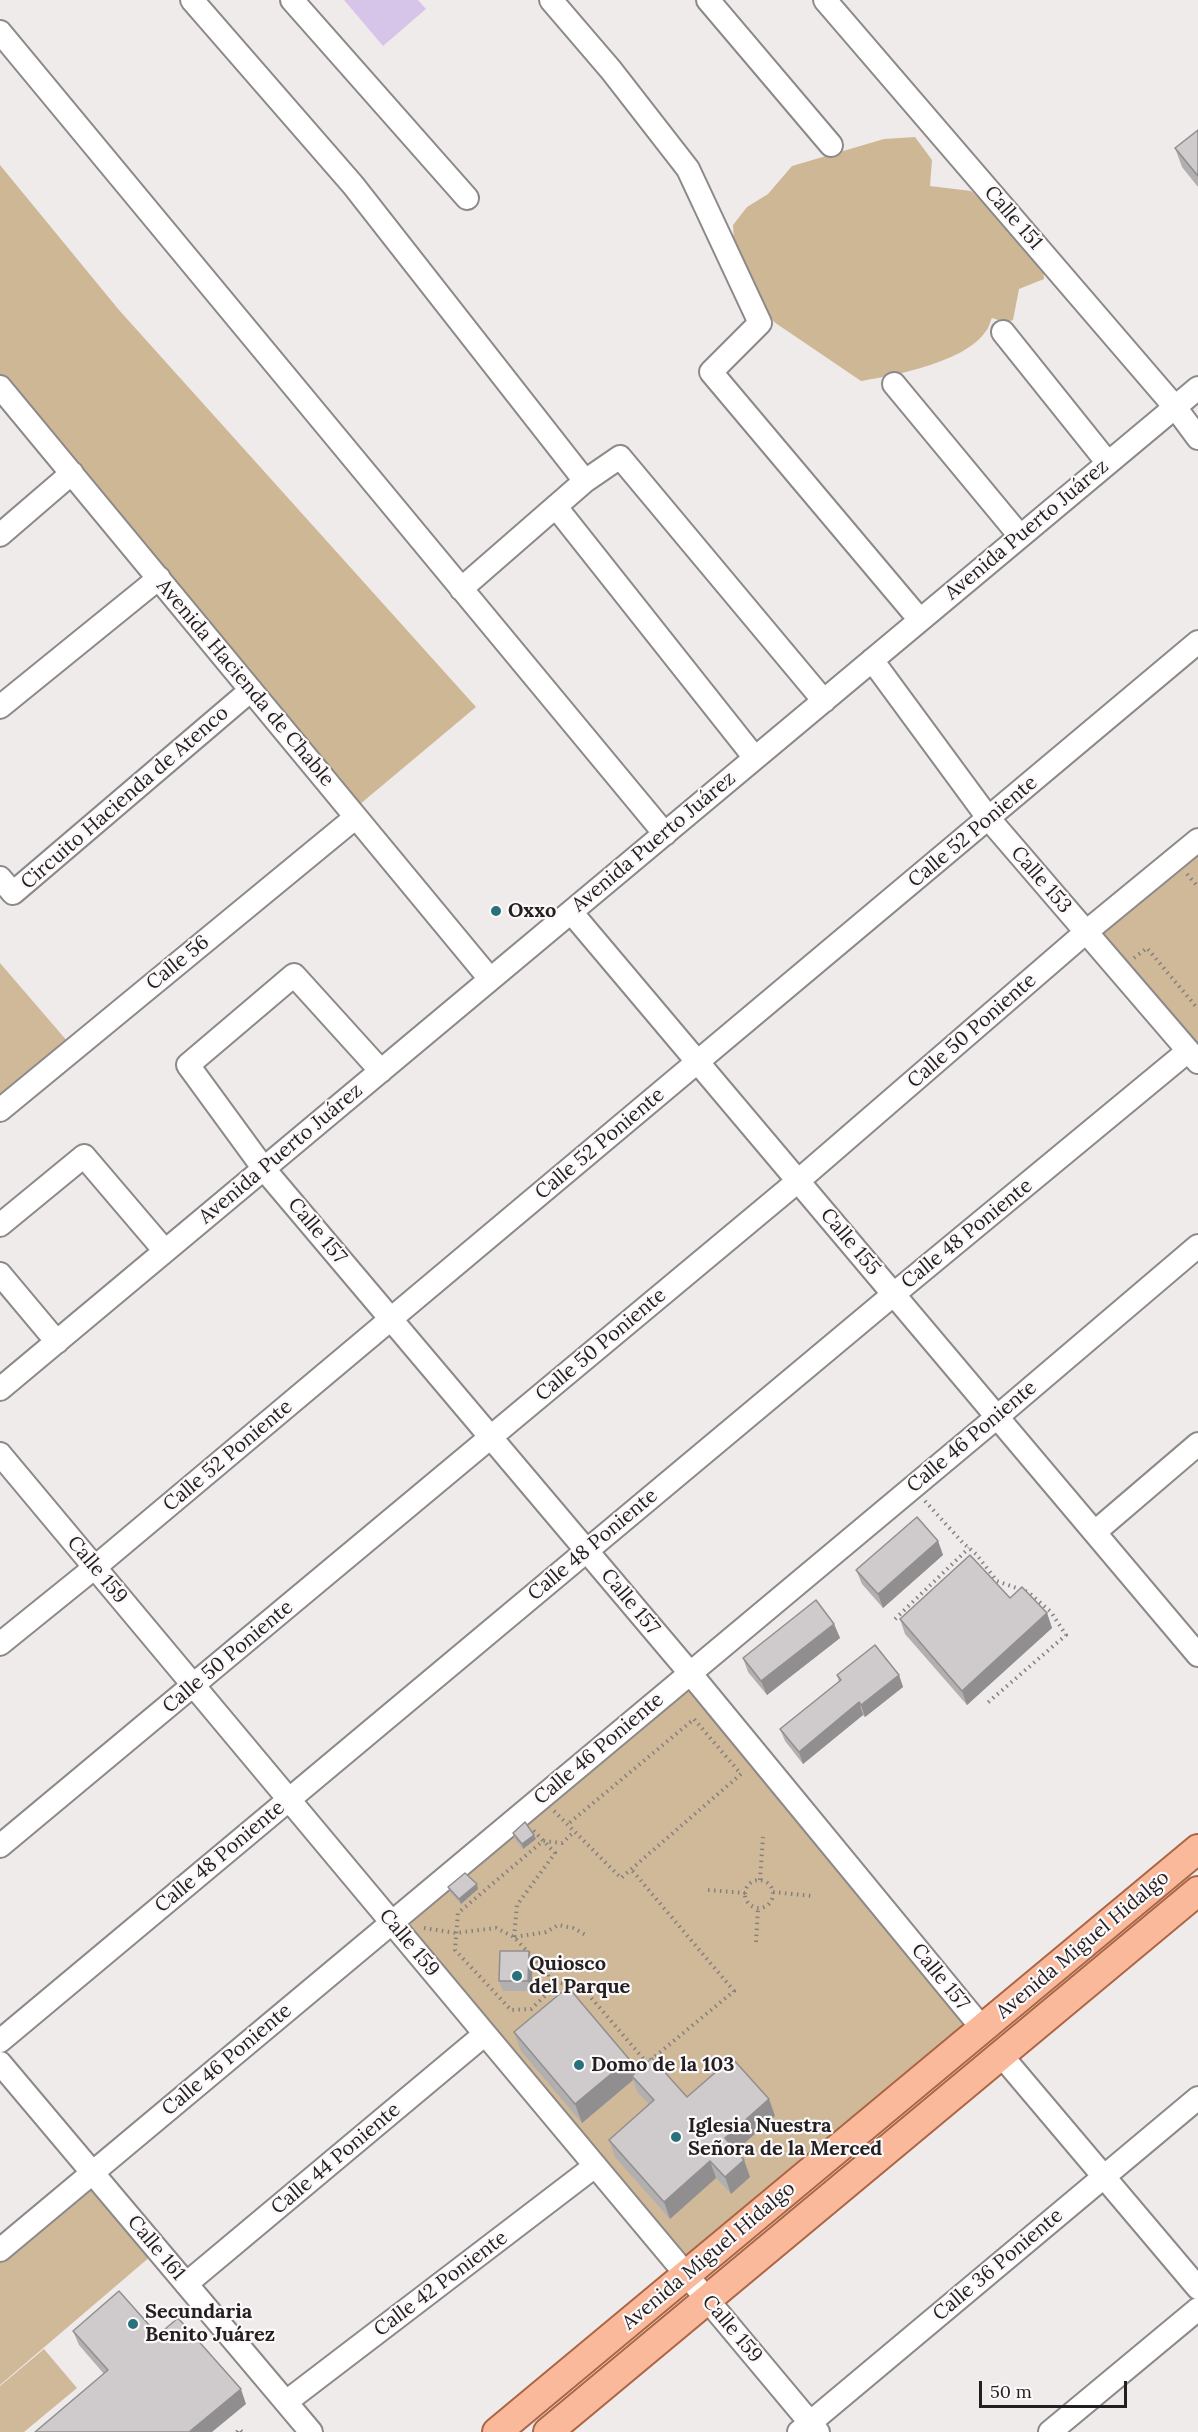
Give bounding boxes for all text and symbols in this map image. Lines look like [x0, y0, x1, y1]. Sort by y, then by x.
street label: Calle 151 [979, 181, 1047, 255]
street label: Avenida Puerto Juárez [940, 455, 1114, 605]
street label: Avenida Hacienda de Chable [151, 575, 339, 791]
street label: Circuito Hacienda de Atenco [16, 701, 234, 895]
street label: Avenida Puerto Juárez [567, 767, 741, 917]
street label: Calle 52 Poniente [904, 771, 1042, 893]
street label: Calle 153 [1006, 842, 1076, 918]
place label: Oxxo [508, 899, 556, 923]
marker: Oxxo [489, 904, 503, 918]
street label: Calle 56 [142, 930, 214, 996]
street label: Calle 50 Poniente [903, 969, 1041, 1093]
street label: Avenida Puerto Juárez [194, 1079, 368, 1229]
street label: Calle 52 Poniente [531, 1083, 669, 1205]
street label: Calle 48 Poniente [897, 1174, 1037, 1294]
street label: Calle 157 [283, 1193, 351, 1269]
street label: Calle 155 [815, 1204, 885, 1280]
street label: Calle 50 Poniente [531, 1284, 671, 1406]
street label: Calle 46 Poniente [902, 1376, 1042, 1498]
street label: Calle 52 Poniente [159, 1395, 297, 1517]
street label: Calle 48 Poniente [523, 1484, 663, 1606]
street label: Calle 159 [62, 1531, 132, 1609]
street label: Calle 157 [596, 1564, 664, 1640]
street label: Calle 50 Poniente [158, 1596, 298, 1718]
street label: Calle 46 Poniente [529, 1688, 669, 1810]
street label: Calle 48 Poniente [150, 1796, 290, 1918]
street label: Avenida Miguel Hidalgo [992, 1866, 1174, 2024]
street label: Calle 159 [374, 1904, 444, 1982]
street label: Calle 157 [906, 1939, 974, 2015]
place label: Quiosco del Parque [529, 1952, 630, 1999]
marker: Quiosco del Parque [510, 1969, 524, 1983]
street label: Calle 46 Poniente [157, 1999, 297, 2121]
place label: Domo de la 103 [591, 2053, 734, 2077]
marker: Domo de la 103 [572, 2058, 586, 2072]
street label: Calle 44 Poniente [267, 2098, 405, 2220]
place label: Iglesia Nuestra Señora de la Merced [688, 2114, 882, 2161]
marker: Iglesia Nuestra Señora de la Merced [669, 2130, 683, 2144]
street label: Avenida Miguel Hidalgo [618, 2177, 800, 2335]
street label: Calle 36 Poniente [928, 2204, 1068, 2326]
street label: Calle 161 [122, 2211, 190, 2285]
street label: Calle 42 Poniente [370, 2226, 512, 2342]
street label: Calle 159 [697, 2290, 767, 2368]
place label: Secundaria Benito Juárez [145, 2300, 275, 2347]
marker: Secundaria Benito Juárez [126, 2317, 140, 2331]
scale bar [982, 2369, 1130, 2407]
text: 50 m [990, 2380, 1032, 2403]

